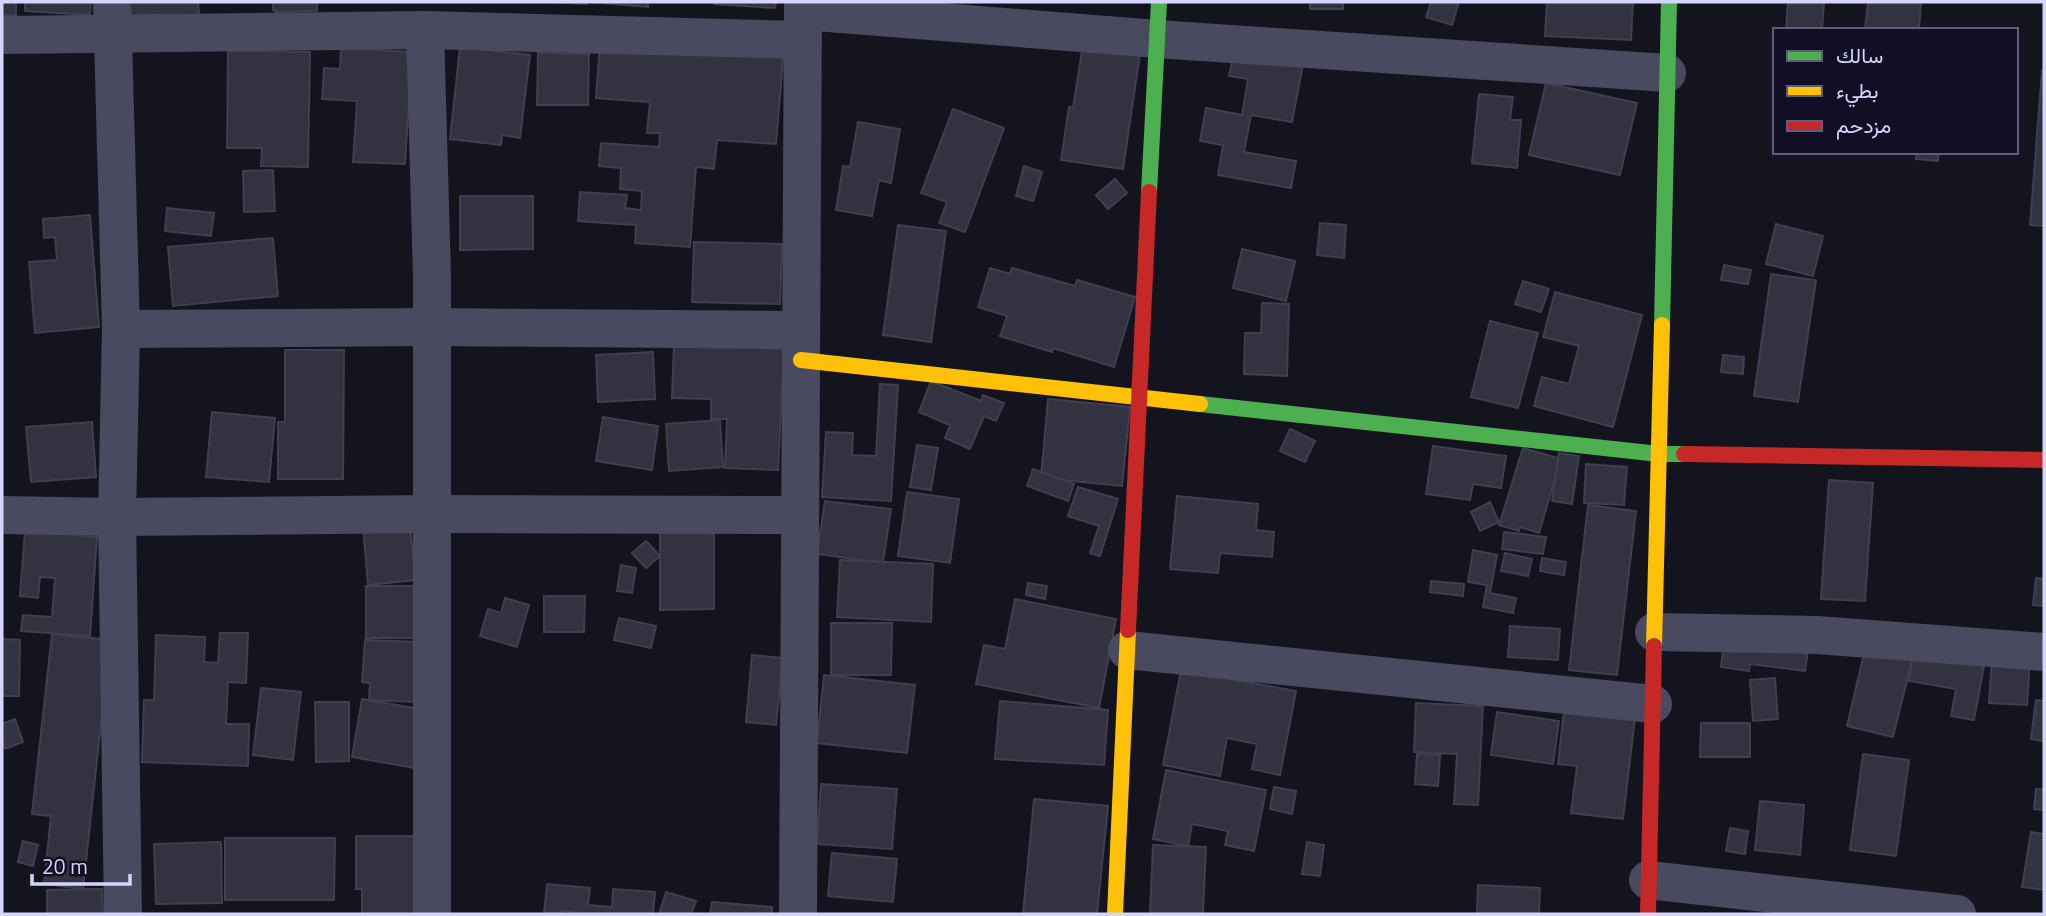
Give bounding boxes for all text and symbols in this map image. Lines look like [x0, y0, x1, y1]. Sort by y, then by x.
legend [1773, 28, 2018, 154]
text: سالك [1836, 39, 1883, 71]
text: بطيء [1836, 74, 1879, 108]
text: مزدحم [1836, 109, 1891, 141]
scale bar [32, 842, 130, 886]
text: 20 m [42, 850, 88, 882]

